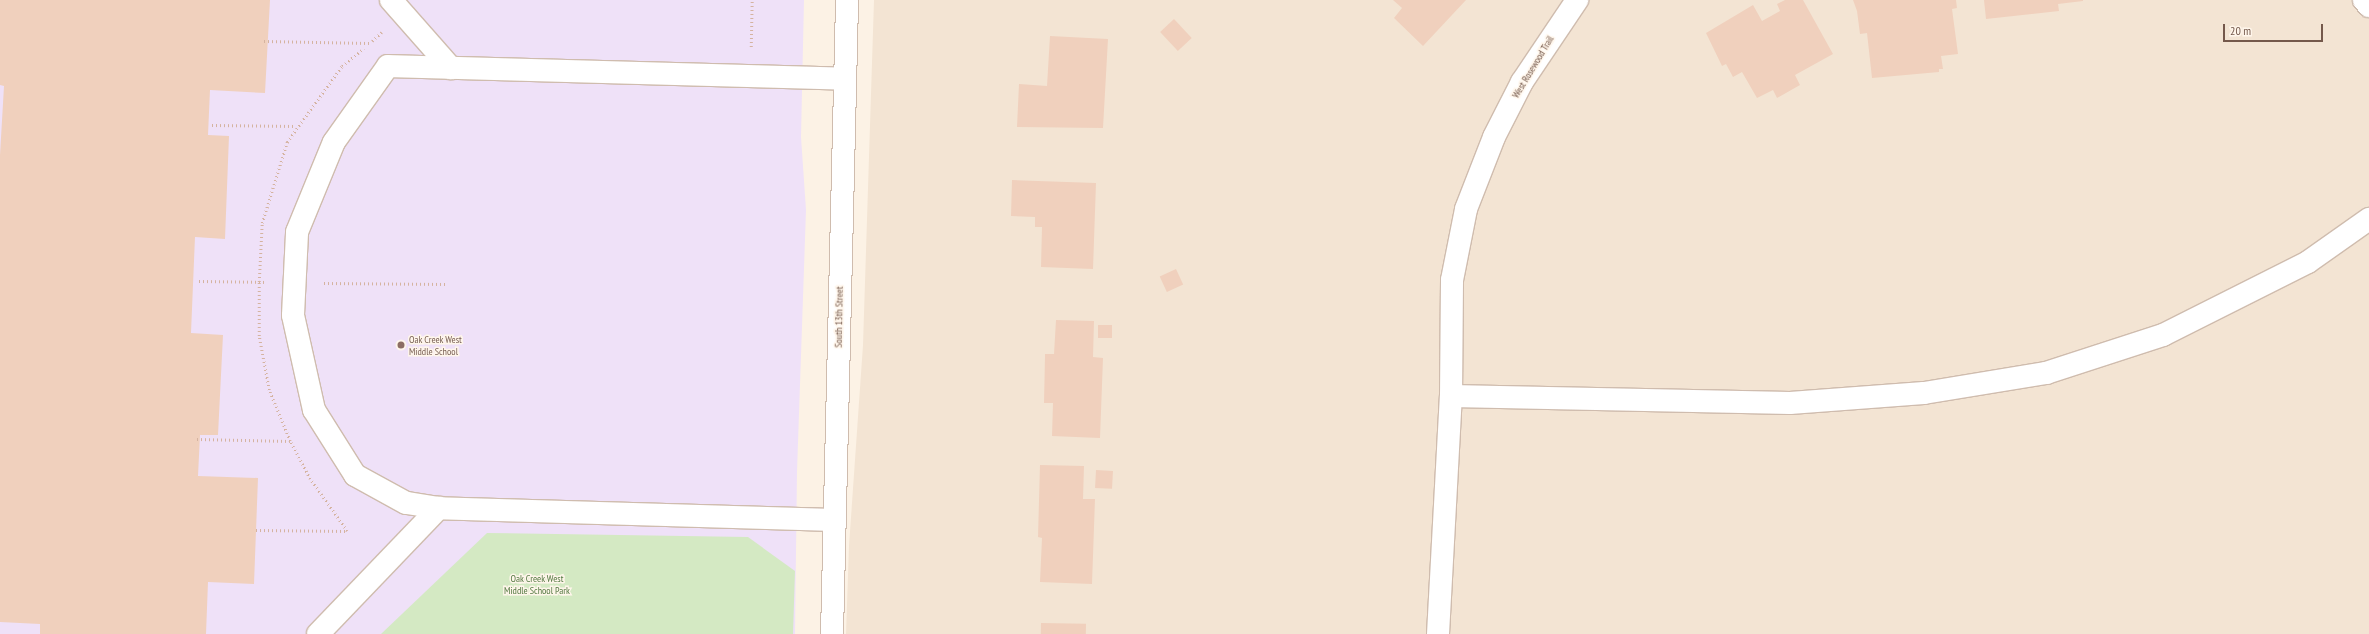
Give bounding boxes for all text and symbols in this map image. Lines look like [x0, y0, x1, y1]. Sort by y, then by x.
scale bar [2225, 16, 2325, 42]
text: 20 m [2230, 23, 2251, 38]
street label: West Rosewood Trail [1510, 34, 1556, 100]
street label: South 13th Street [832, 286, 846, 348]
place label: Oak Creek West Middle School [409, 333, 462, 356]
marker: Oak Creek West Middle School [396, 340, 406, 350]
park label: Oak Creek West Middle School Park [504, 572, 570, 596]

